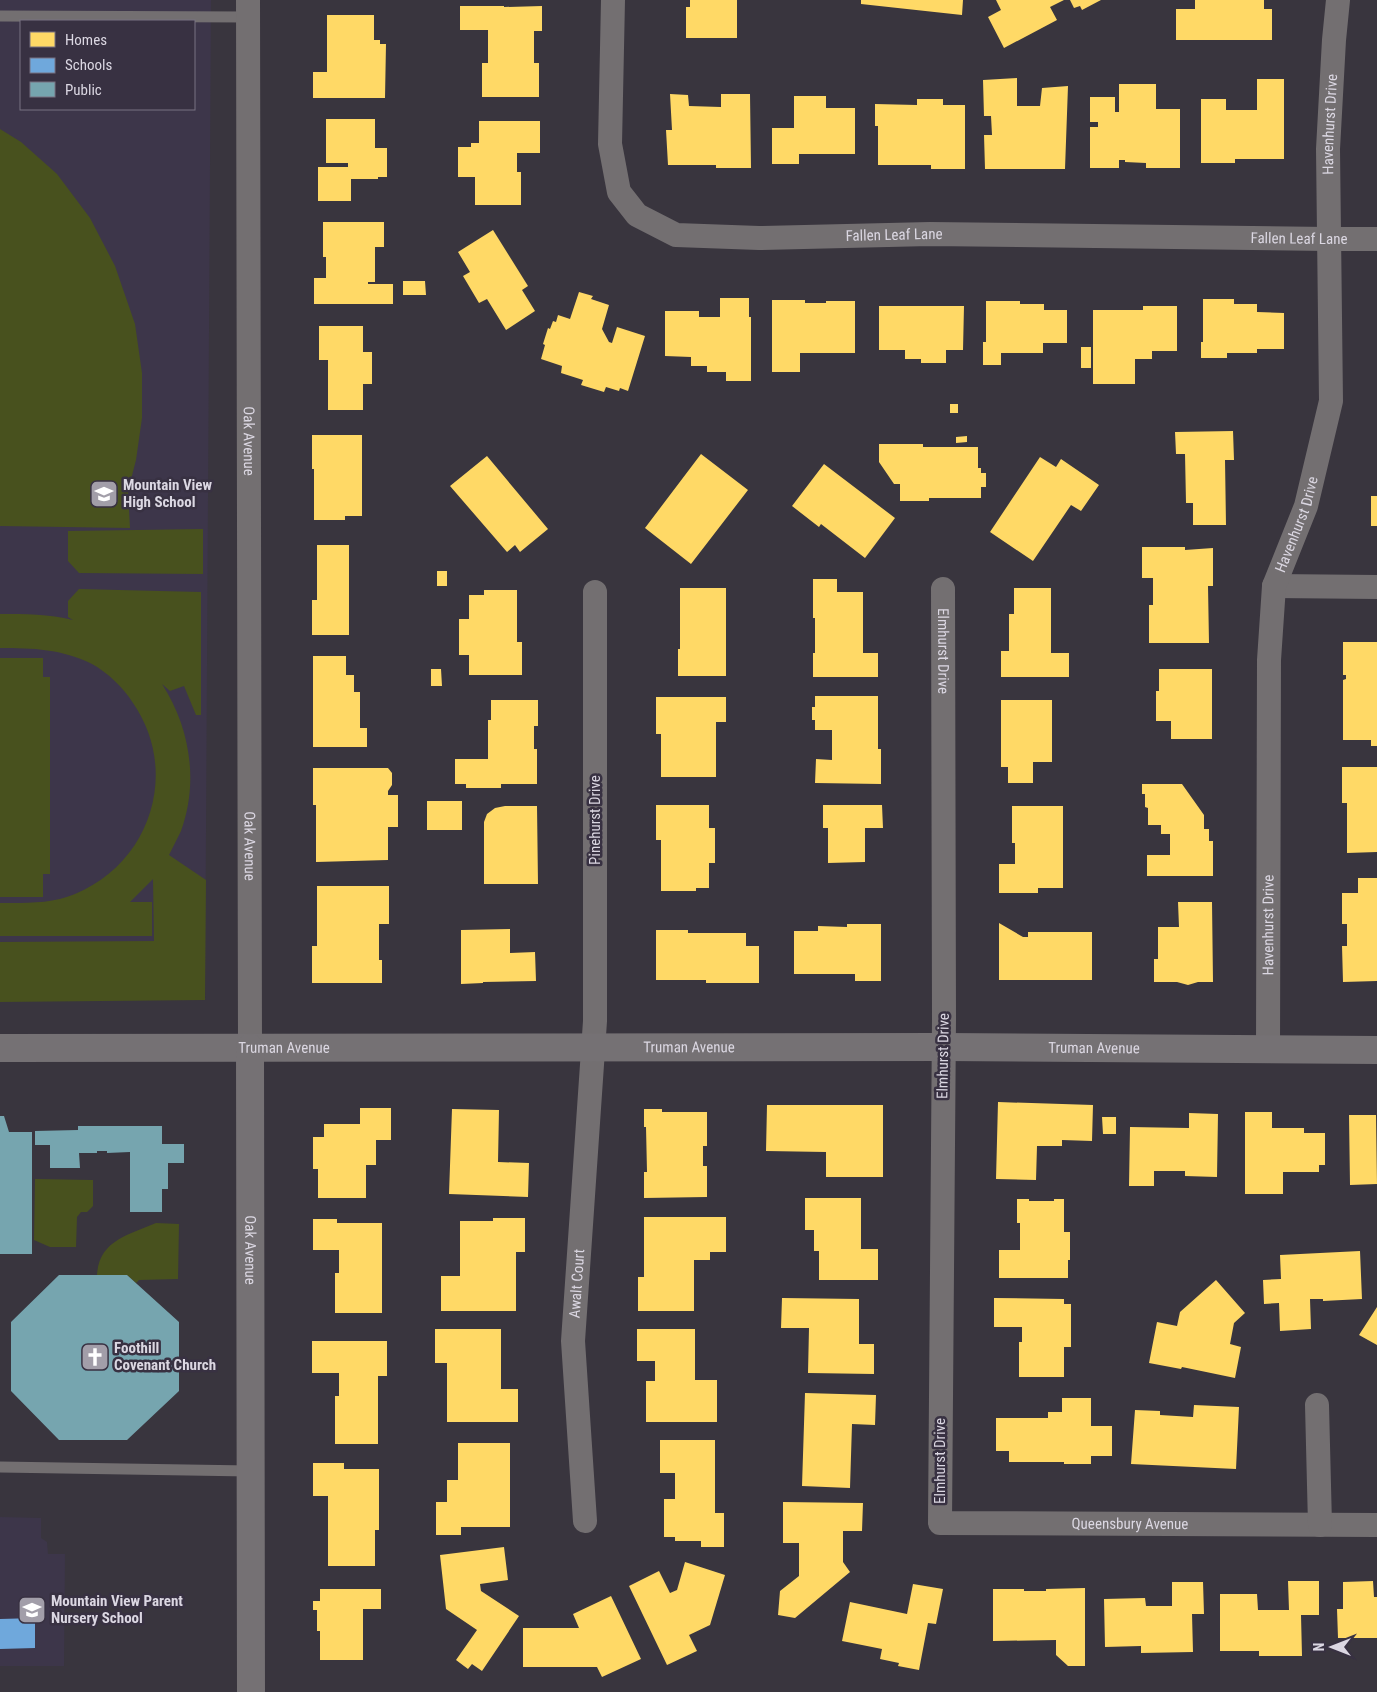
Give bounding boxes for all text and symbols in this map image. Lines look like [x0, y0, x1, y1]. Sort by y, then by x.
legend [20, 20, 195, 110]
text: Homes [65, 31, 107, 49]
text: Schools [65, 56, 112, 74]
street label: Havenhurst Drive [1319, 73, 1341, 175]
text: Public [65, 81, 102, 99]
street label: Fallen Leaf Lane [845, 225, 943, 245]
street label: Fallen Leaf Lane [1250, 229, 1347, 248]
street label: Oak Avenue [240, 406, 258, 476]
street label: Havenhurst Drive [1271, 475, 1322, 575]
place label: Mountain View High School [123, 476, 213, 511]
school or university icon: Mountain View High School [89, 479, 119, 509]
street label: Elmhurst Drive [934, 608, 952, 694]
street label: Pinehurst Drive [586, 775, 604, 865]
street label: Oak Avenue [241, 811, 259, 881]
street label: Havenhurst Drive [1259, 875, 1277, 975]
street label: Elmhurst Drive [933, 1013, 953, 1099]
street label: Truman Avenue [643, 1038, 735, 1056]
street label: Truman Avenue [238, 1039, 330, 1057]
street label: Truman Avenue [1048, 1039, 1140, 1057]
street label: Oak Avenue [241, 1215, 259, 1285]
street label: Awalt Court [566, 1248, 588, 1319]
place label: Foothill Covenant Church [114, 1339, 216, 1374]
church icon: Foothill Covenant Church [80, 1342, 110, 1372]
street label: Elmhurst Drive [931, 1418, 949, 1504]
street label: Queensbury Avenue [1072, 1515, 1188, 1533]
place label: Mountain View Parent Nursery School [51, 1592, 183, 1627]
school or university icon: Mountain View Parent Nursery School [17, 1595, 47, 1625]
north arrow [1307, 1622, 1357, 1672]
text: N [1311, 1643, 1327, 1651]

